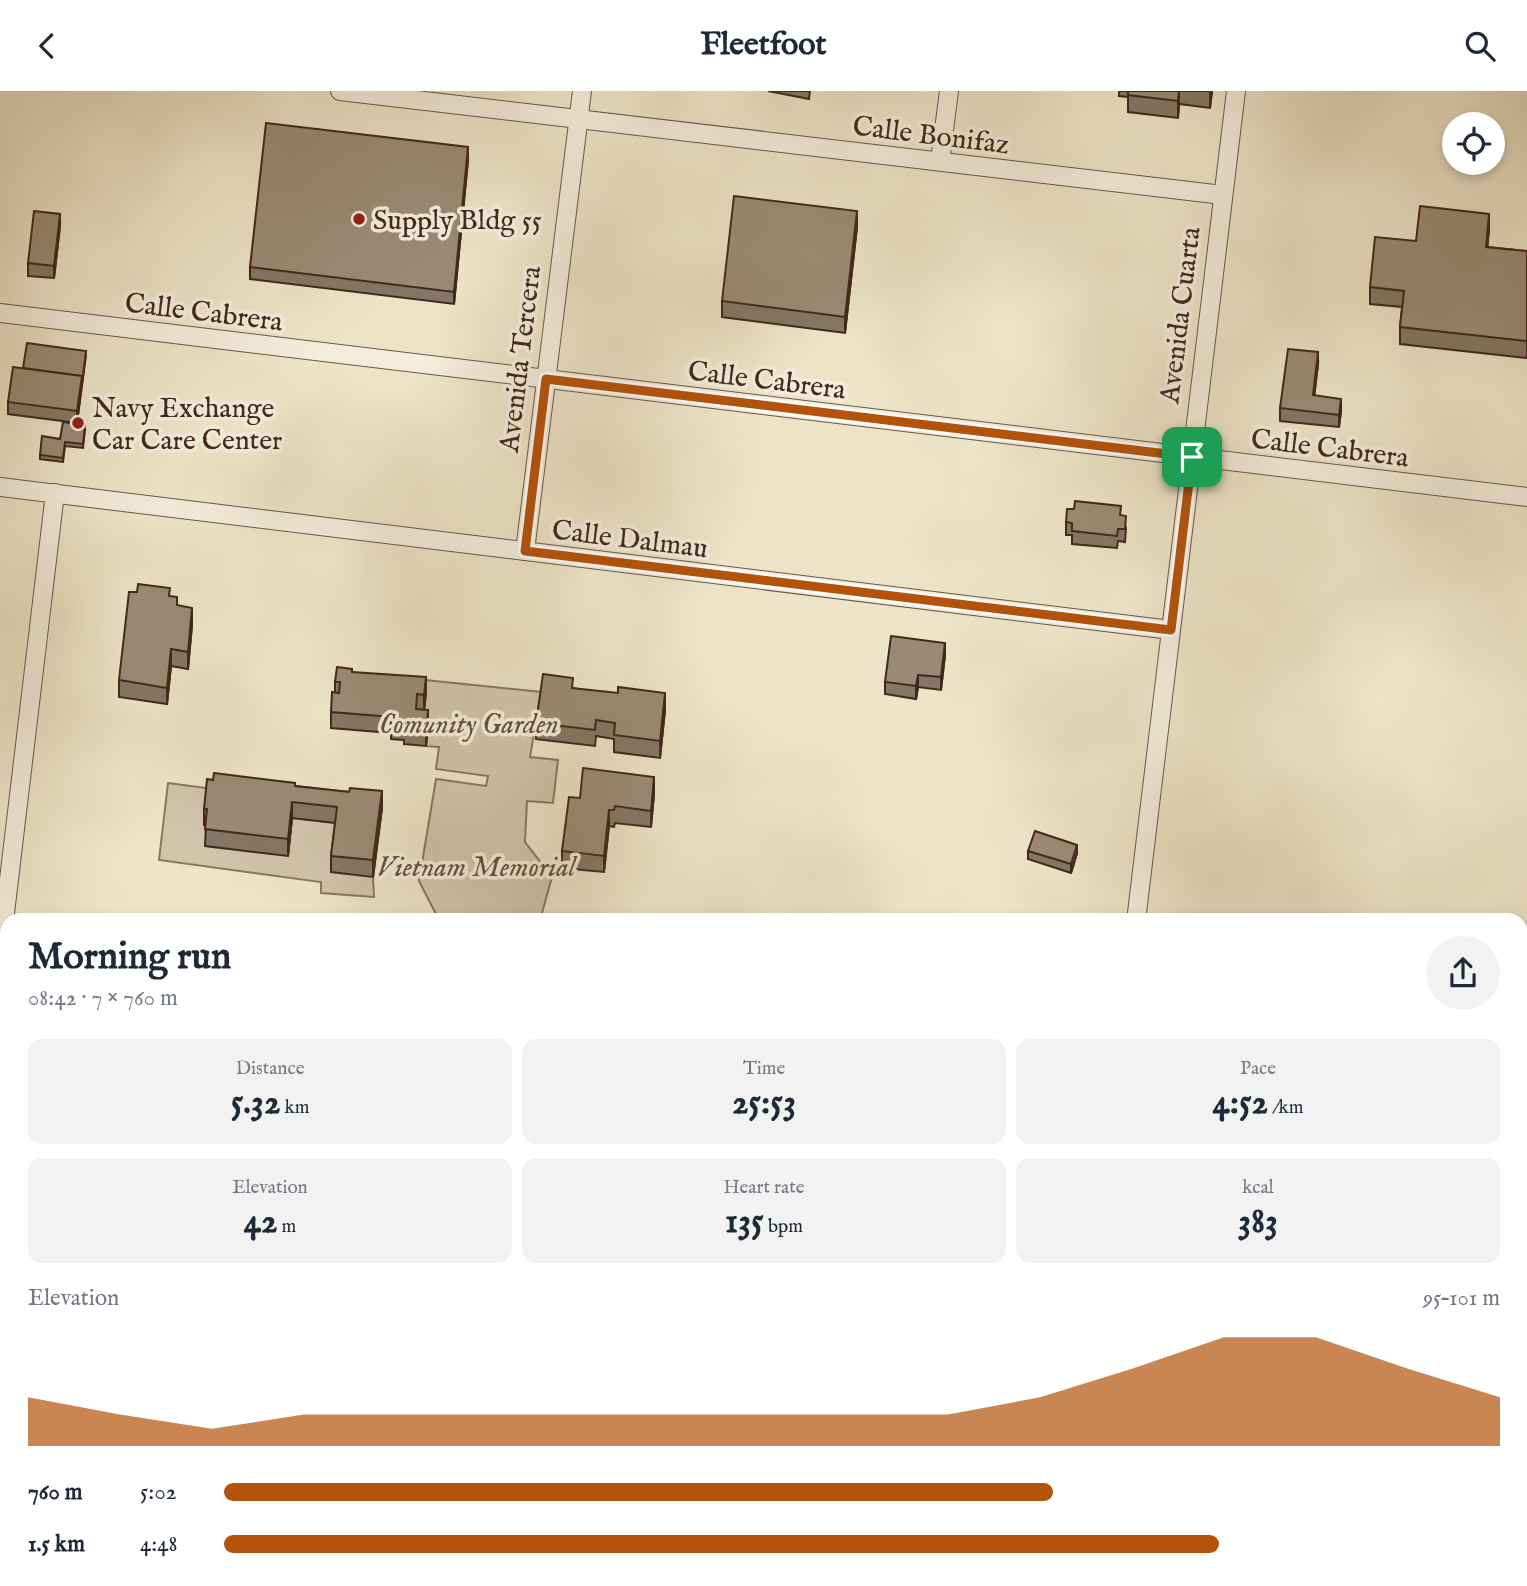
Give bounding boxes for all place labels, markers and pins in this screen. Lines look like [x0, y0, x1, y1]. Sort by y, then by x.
place label: Supply Bldg 55 [373, 204, 542, 239]
marker: Supply Bldg 55 [351, 211, 367, 227]
place label: Navy Exchange Car Care Center [92, 392, 282, 459]
marker: Navy Exchange Car Care Center [70, 415, 86, 431]
pin [1162, 427, 1222, 487]

